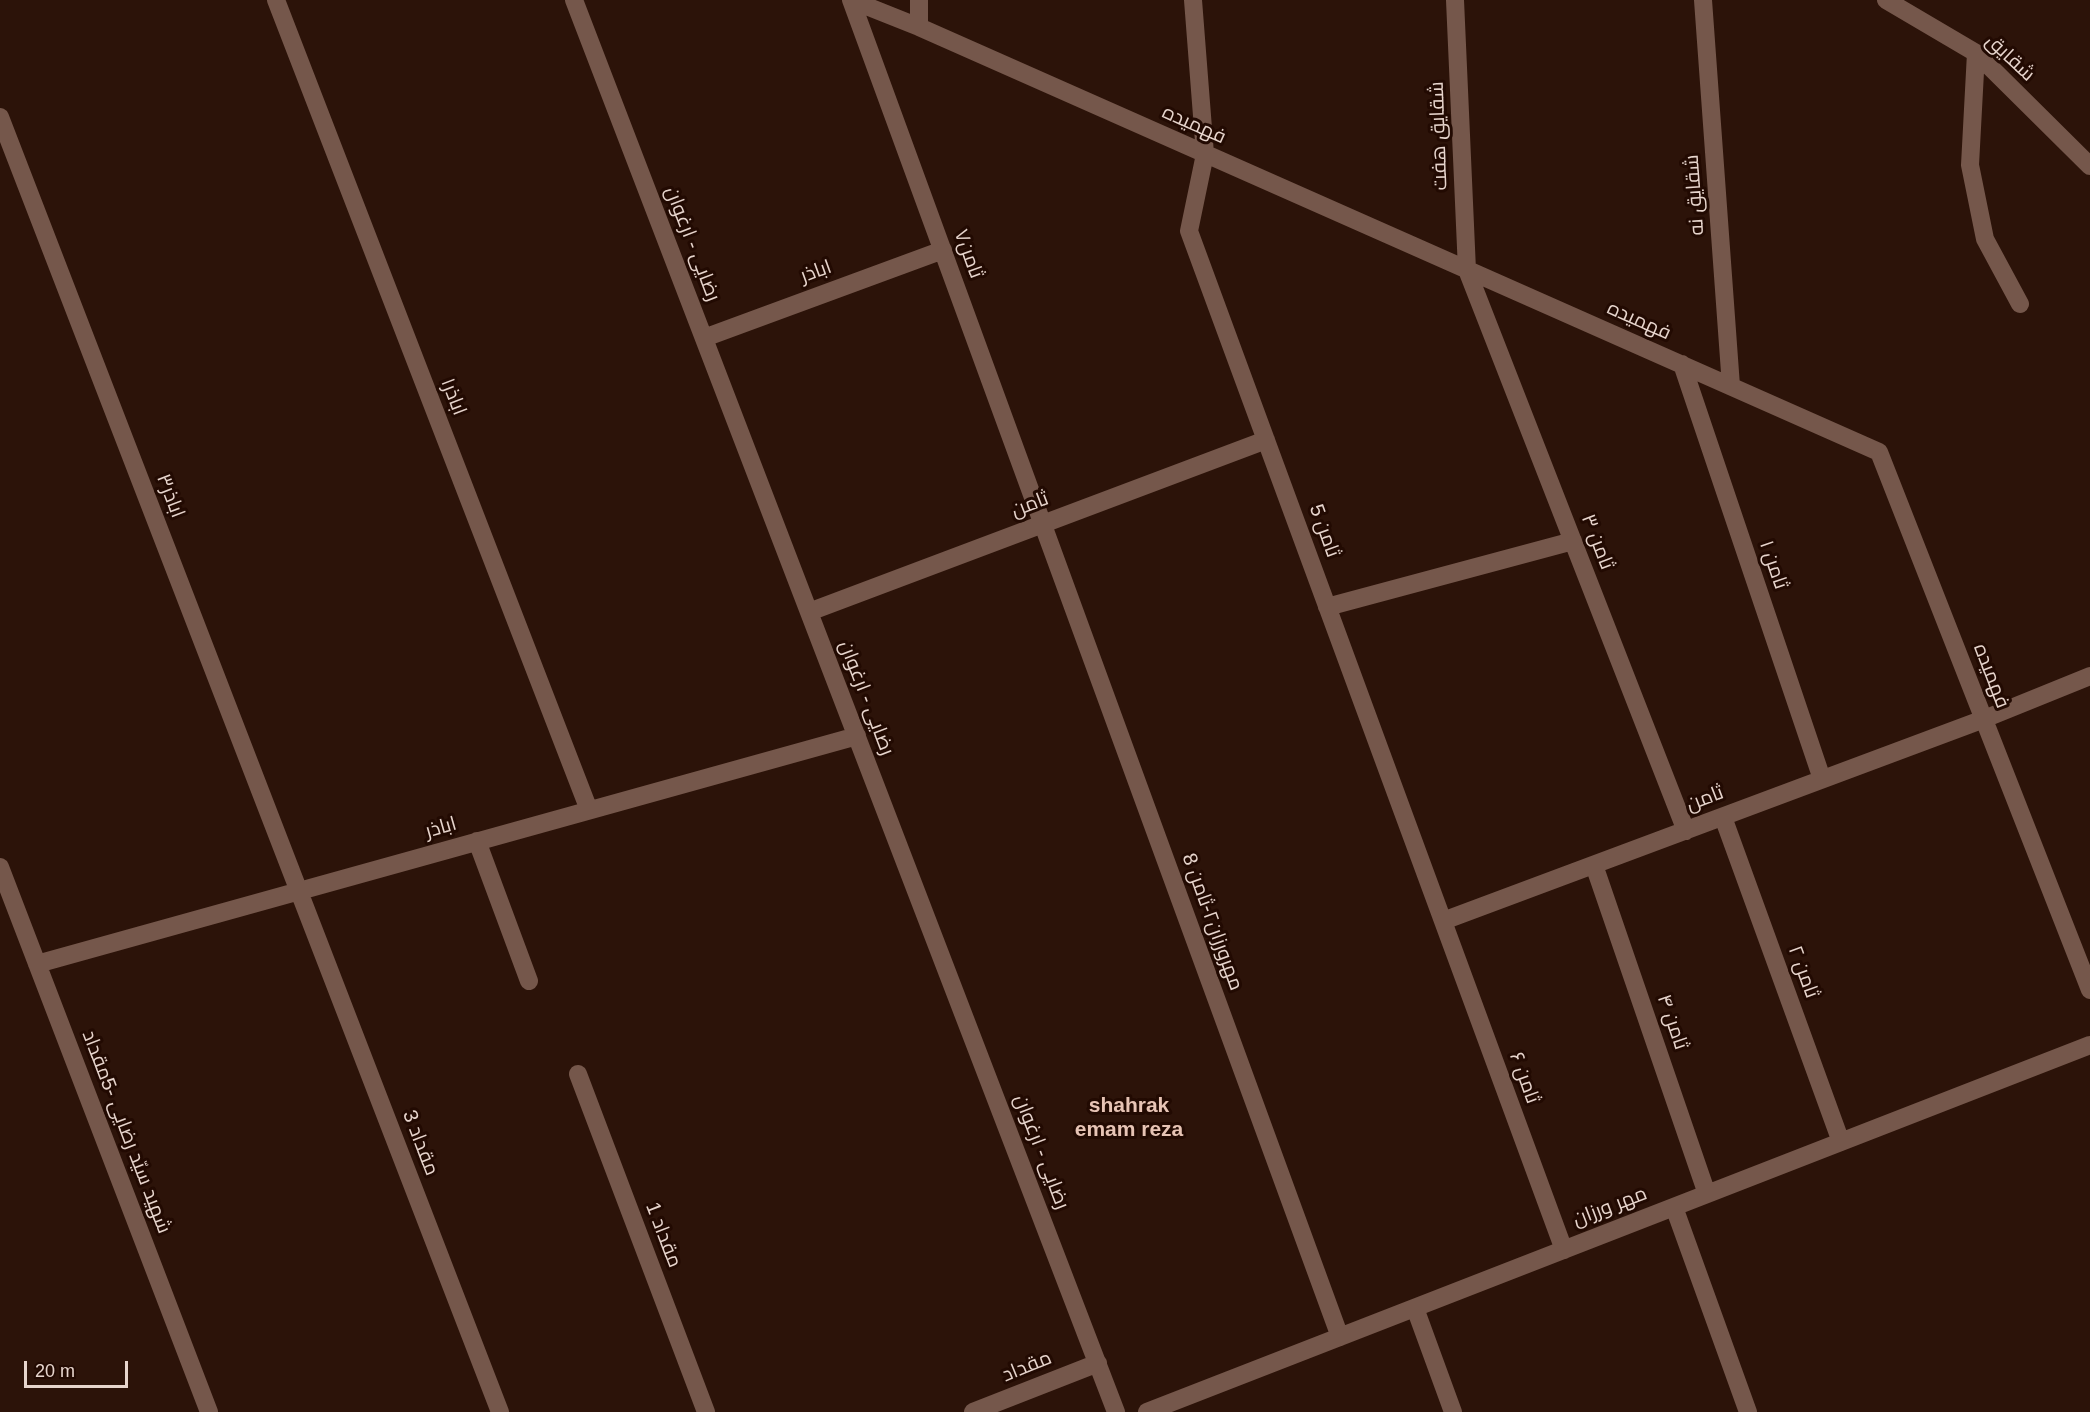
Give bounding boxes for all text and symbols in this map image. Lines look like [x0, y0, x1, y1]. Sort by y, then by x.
street label: شقایق [1980, 29, 2040, 87]
street label: شقایق هفت [1425, 81, 1453, 191]
street label: فهمیده [1158, 100, 1230, 150]
street label: شقایق نه [1680, 154, 1710, 236]
street label: رضایی - ارغوان [659, 183, 725, 305]
street label: ثامن۷ [948, 226, 988, 282]
street label: اباذر [797, 255, 835, 289]
street label: فهمیده [1603, 296, 1675, 346]
street label: اباذر۱ [435, 375, 471, 419]
street label: اباذر۳ [151, 471, 189, 521]
street label: ثامن [1008, 487, 1052, 523]
street label: ثامن 5 [1303, 501, 1345, 561]
street label: ثامن ۳ [1576, 511, 1618, 573]
street label: ثامن ۱ [1754, 538, 1792, 592]
street label: رضایی - ارغوان [833, 637, 899, 759]
street label: فهمیده [1968, 640, 2014, 712]
street label: ثامن [1683, 781, 1727, 817]
street label: اباذر [423, 812, 459, 844]
street label: مهرورزان۲-ثامن 8 [1176, 850, 1248, 994]
street label: ثامن ۲ [1782, 942, 1824, 1002]
street label: ثامن ۴ [1651, 991, 1693, 1053]
street label: شهید سیّد‌ رضایی -5مقداد [76, 1027, 176, 1237]
street label: ثامن ۶ [1504, 1049, 1544, 1107]
street label: رضایی - ارغوان [1008, 1091, 1074, 1213]
district label: shahrak emam reza [1075, 1093, 1183, 1143]
street label: مقداد 3 [397, 1107, 443, 1179]
street label: مهر ورزان [1569, 1182, 1651, 1232]
street label: مقداد 1 [640, 1199, 686, 1271]
street label: مقداد [999, 1346, 1055, 1388]
scale bar [27, 1349, 130, 1387]
text: 20 m [35, 1361, 75, 1381]

